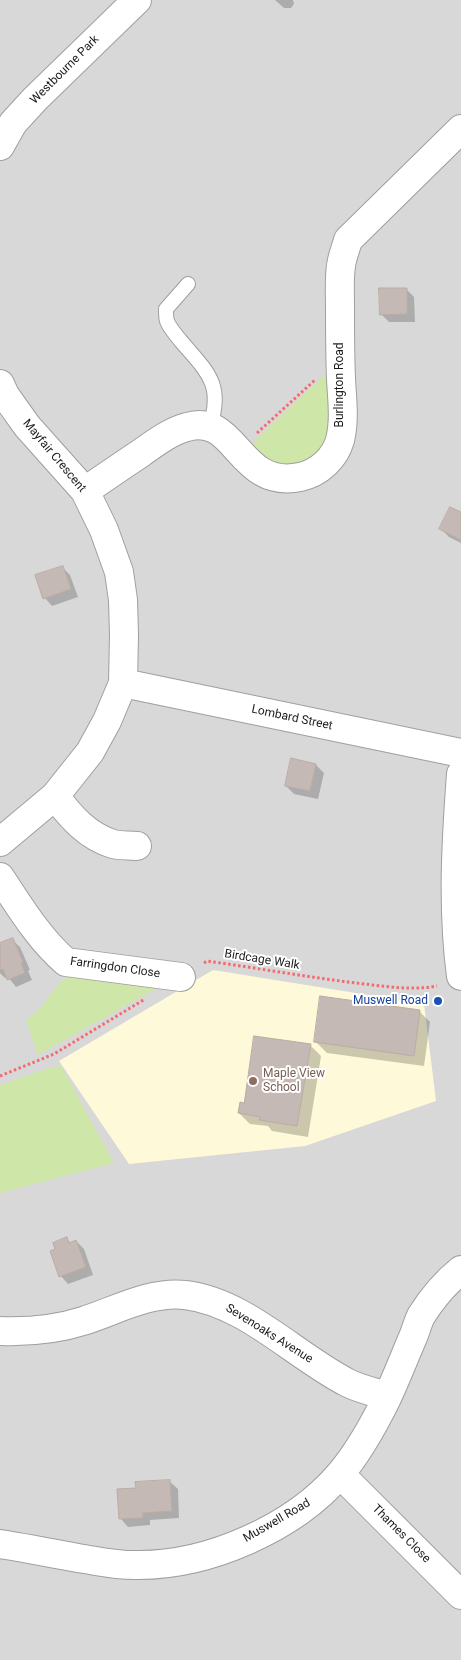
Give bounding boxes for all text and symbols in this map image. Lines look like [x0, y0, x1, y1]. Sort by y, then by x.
street label: Westbourne Park [28, 33, 102, 107]
street label: Burlington Road [333, 342, 347, 428]
street label: Mayfair Crescent [19, 417, 89, 495]
street label: Lombard Street [250, 702, 334, 734]
street label: Birdcage Walk [223, 947, 301, 973]
street label: Farringdon Close [69, 955, 161, 981]
place label: Muswell Road [353, 994, 428, 1008]
marker: Muswell Road [432, 995, 444, 1007]
place label: Maple View School [263, 1067, 325, 1095]
marker: Maple View School [247, 1075, 259, 1087]
street label: Sevenoaks Avenue [223, 1301, 315, 1367]
street label: Muswell Road [241, 1496, 313, 1546]
street label: Thames Close [369, 1502, 433, 1566]

